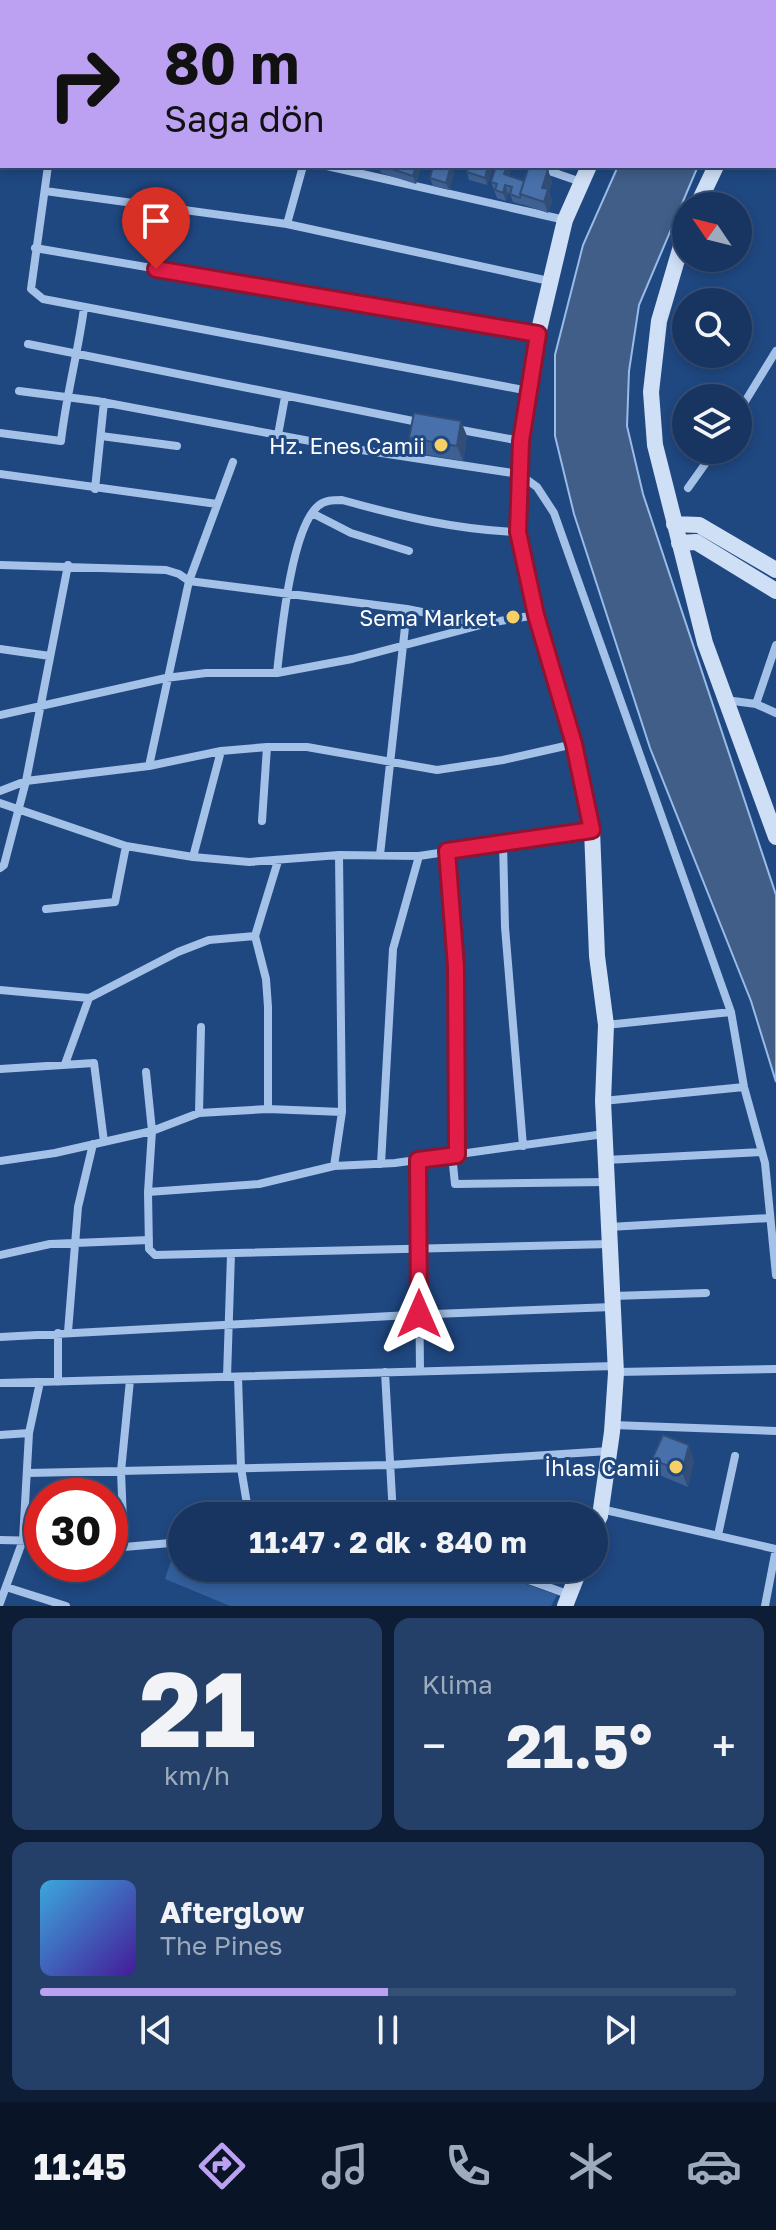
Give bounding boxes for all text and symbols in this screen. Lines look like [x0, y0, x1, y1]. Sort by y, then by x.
text: 80 m [164, 29, 299, 96]
icon: right [32, 32, 136, 136]
text: Sağa dön [164, 97, 325, 140]
pin [122, 187, 190, 269]
north arrow [672, 192, 752, 272]
map controls [672, 192, 752, 464]
icon: arrive [134, 199, 178, 243]
button: search [672, 288, 752, 368]
button: layers [672, 384, 752, 464]
place label: Hz. Enes Camii [269, 432, 425, 459]
marker: Hz. Enes Camii [432, 436, 450, 454]
place label: Sema Market [359, 604, 497, 631]
marker: Sema Market [504, 608, 522, 626]
position arrow [377, 1272, 461, 1356]
place label: İhlas Camii [544, 1454, 660, 1481]
marker: İhlas Camii [667, 1458, 685, 1476]
speed limit sign: 30 [24, 1478, 128, 1582]
text: 11:47 · 2 dk · 840 m [249, 1524, 527, 1560]
text: 21 [138, 1645, 256, 1770]
text: Klima [422, 1669, 493, 1700]
text: 21.5° [506, 1709, 652, 1781]
text: − [422, 1719, 446, 1772]
text: + [712, 1719, 736, 1772]
text: km/h [164, 1760, 230, 1791]
text: Afterglow [160, 1894, 304, 1930]
text: The Pines [160, 1930, 283, 1961]
icon: previous [134, 2008, 178, 2052]
icon: pause [366, 2008, 410, 2052]
icon: next [598, 2008, 642, 2052]
icon: directions [194, 2138, 250, 2194]
icon: music [317, 2138, 373, 2194]
icon: phone [440, 2138, 496, 2194]
icon: climate [563, 2138, 619, 2194]
icon: car [686, 2138, 742, 2194]
text: 11:45 [34, 2145, 127, 2188]

